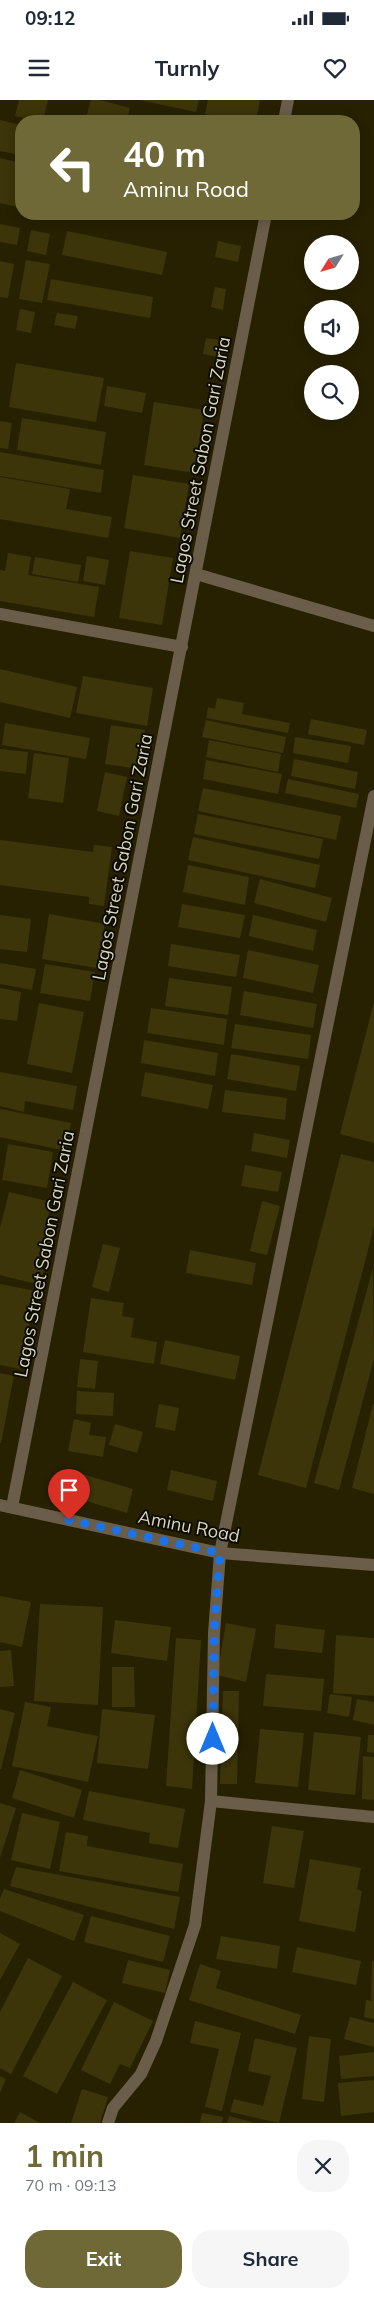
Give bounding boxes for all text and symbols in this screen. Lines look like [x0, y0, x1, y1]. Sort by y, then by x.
text: 09:12 [25, 6, 75, 30]
icon: menu [25, 54, 53, 82]
text: Turnly [155, 54, 219, 82]
icon: heart [321, 54, 349, 82]
text: 40 m [123, 132, 206, 176]
icon: left [40, 135, 105, 200]
text: Aminu Road [123, 175, 249, 203]
north arrow [304, 235, 359, 290]
map controls [304, 235, 359, 420]
button: sound [304, 300, 359, 355]
street label: Lagos Street Sabon Gari Zaria [165, 335, 235, 585]
button: search [304, 365, 359, 420]
street label: Lagos Street Sabon Gari Zaria [87, 732, 157, 982]
street label: Lagos Street Sabon Gari Zaria [9, 1129, 79, 1379]
pin [48, 1469, 90, 1520]
icon: arrive [55, 1476, 83, 1504]
street label: Aminu Road [136, 1505, 242, 1547]
position arrow [186, 1712, 238, 1764]
text: 1 min [25, 2137, 104, 2175]
button: close [297, 2140, 349, 2192]
text: 70 m · 09:13 [25, 2175, 117, 2195]
button: Exit [25, 2230, 182, 2288]
button: Share [192, 2230, 349, 2288]

